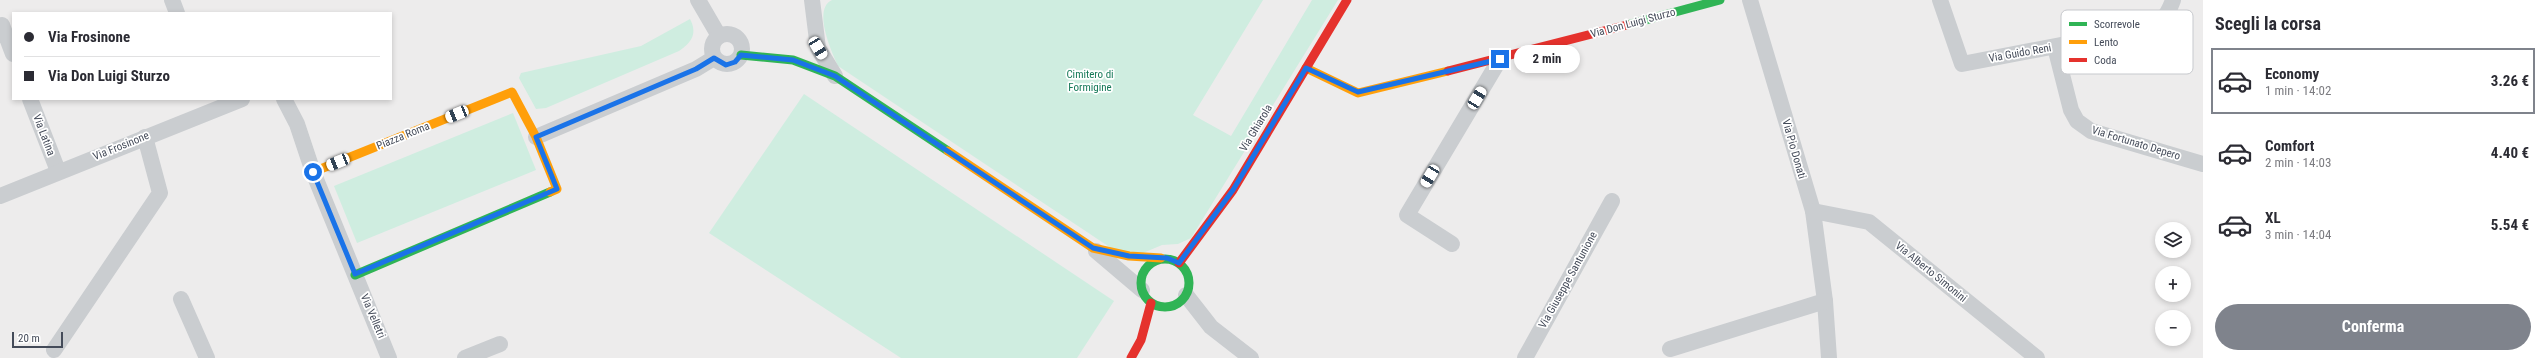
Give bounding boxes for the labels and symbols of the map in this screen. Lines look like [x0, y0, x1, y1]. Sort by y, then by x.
street label: Via Don Luigi Sturzo [1589, 5, 1677, 41]
legend [2061, 10, 2193, 74]
text: Scorrevole [2094, 18, 2140, 31]
car [807, 35, 829, 61]
text: Lento [2094, 36, 2119, 49]
street label: Via Guido Reni [1988, 41, 2052, 65]
callout: 2 min [1514, 45, 1580, 73]
route end [1491, 50, 1509, 68]
text: Coda [2094, 54, 2116, 67]
park label: Cimitero di Formigine [1066, 68, 1114, 94]
car [1466, 85, 1488, 111]
street label: Via Ghiarola [1237, 102, 1275, 154]
car [444, 104, 470, 124]
street label: Via Latina [30, 112, 58, 158]
street label: Via Pio Donati [1779, 118, 1809, 180]
street label: Piazza Roma [374, 119, 432, 153]
street label: Via Fortunato Depero [2090, 123, 2182, 163]
street label: Via Frosinone [91, 129, 151, 163]
car [325, 152, 351, 172]
route start [304, 163, 322, 181]
car [1419, 163, 1441, 189]
street label: Via Giuseppe Santunione [1536, 230, 1600, 330]
street label: Via Alberto Simonini [1893, 239, 1969, 305]
street label: Via Velletri [358, 292, 388, 340]
scale bar [12, 330, 63, 349]

